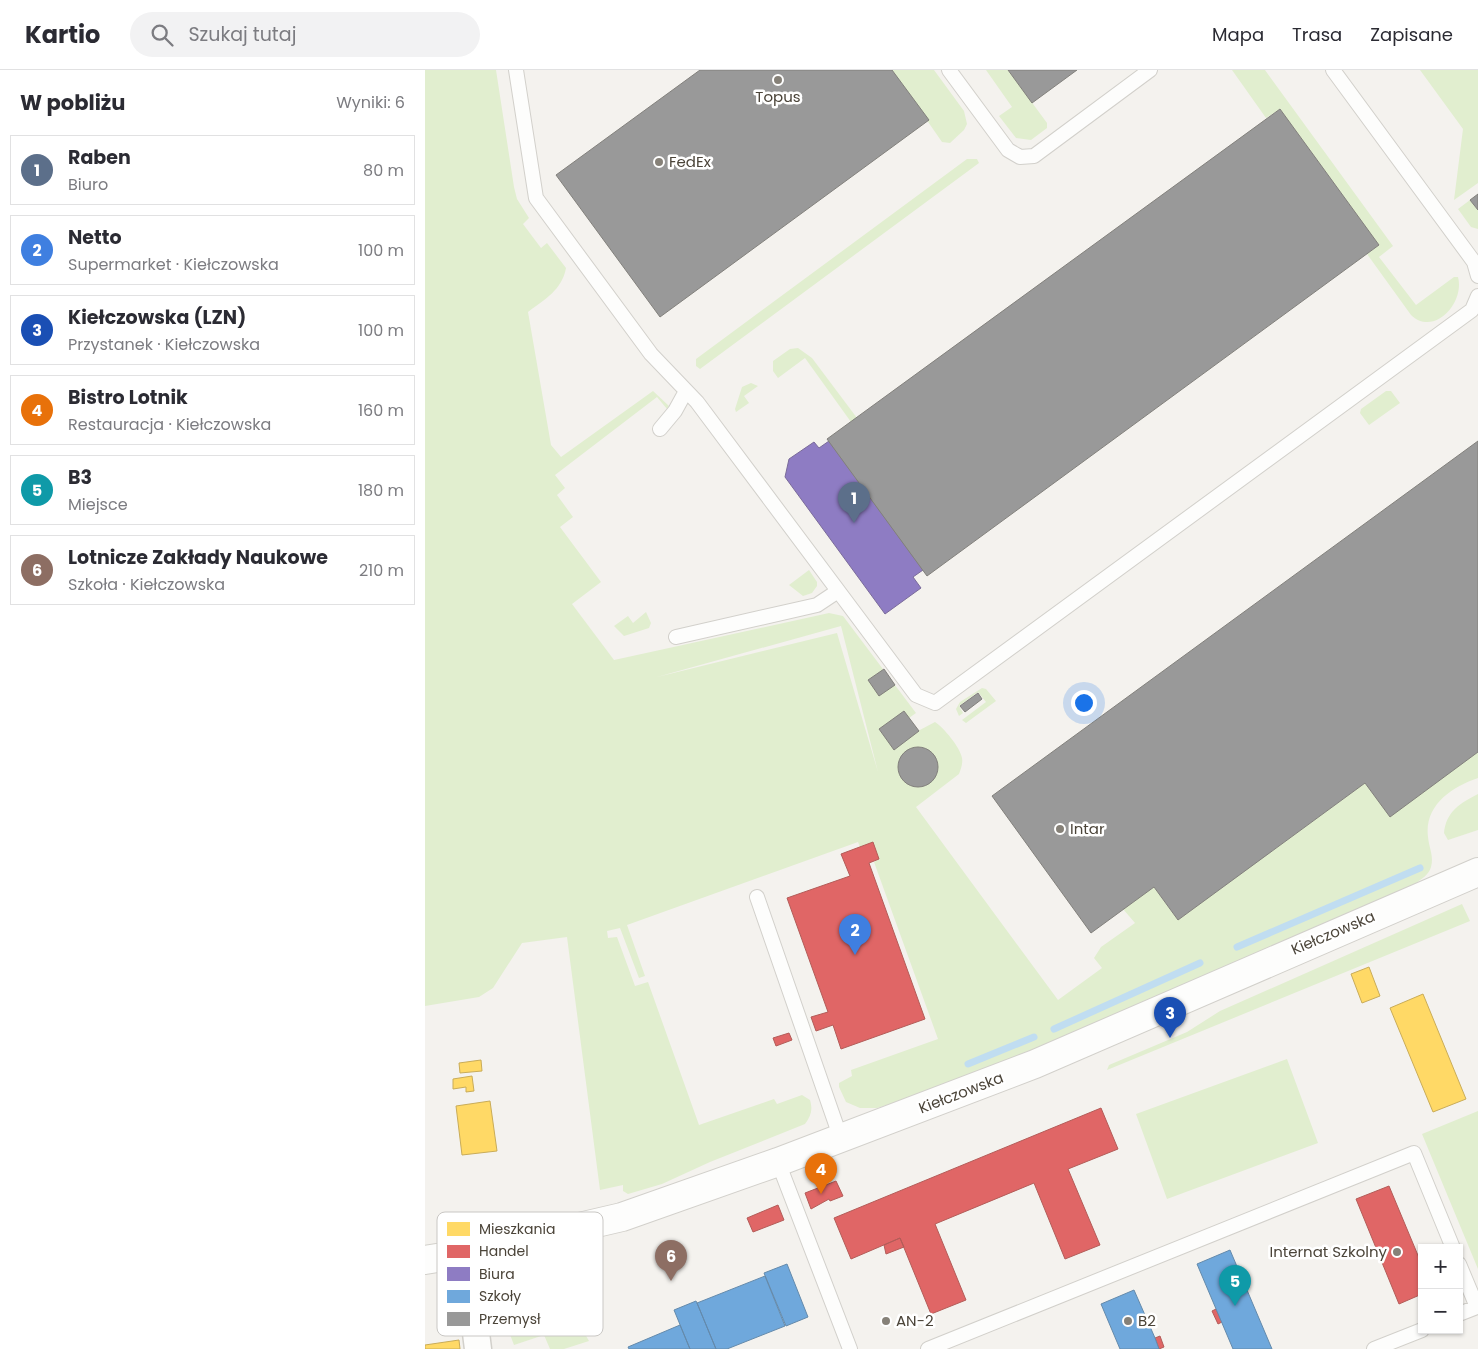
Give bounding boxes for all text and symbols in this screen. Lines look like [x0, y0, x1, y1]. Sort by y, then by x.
search box [130, 12, 480, 57]
text: Kartio [25, 18, 100, 51]
icon: search [148, 21, 176, 49]
text: Szukaj tutaj [188, 21, 296, 48]
text: Mapa [1212, 22, 1264, 47]
text: Trasa [1292, 22, 1342, 47]
text: Zapisane [1370, 22, 1453, 47]
marker: Topus [772, 74, 784, 86]
place label: Topus [755, 86, 801, 107]
text: W pobliżu [20, 88, 125, 117]
text: Wyniki: 6 [336, 91, 405, 114]
text: Raben [68, 144, 131, 171]
place label: FedEx [669, 151, 711, 172]
marker: FedEx [653, 156, 665, 168]
text: 1 [34, 159, 40, 182]
text: 80 m [363, 159, 404, 182]
text: Biuro [68, 173, 108, 196]
text: Netto [68, 224, 122, 251]
text: 2 [32, 239, 42, 262]
text: 100 m [358, 239, 404, 262]
text: Supermarket · Kiełczowska [68, 253, 279, 276]
text: Kiełczowska (LZN) [68, 304, 246, 331]
text: 3 [32, 319, 42, 342]
text: 100 m [358, 319, 404, 342]
text: Przystanek · Kiełczowska [68, 333, 260, 356]
text: Bistro Lotnik [68, 384, 188, 411]
text: 4 [32, 399, 42, 422]
text: 160 m [358, 399, 404, 422]
text: Restauracja · Kiełczowska [68, 413, 271, 436]
text: B3 [68, 464, 92, 491]
text: 5 [32, 479, 42, 502]
text: 180 m [358, 479, 404, 502]
pin: 1 [838, 482, 870, 523]
text: Miejsce [68, 493, 128, 516]
text: Lotnicze Zakłady Naukowe [68, 544, 328, 571]
text: 6 [32, 559, 42, 582]
text: 210 m [359, 559, 404, 582]
text: Szkoła · Kiełczowska [68, 573, 225, 596]
your location [1071, 690, 1097, 716]
place label: Intar [1070, 818, 1105, 839]
marker: Intar [1054, 823, 1066, 835]
street label: Kiełczowska [1288, 905, 1378, 960]
pin: 2 [839, 914, 871, 955]
pin: 3 [1154, 997, 1186, 1038]
street label: Kiełczowska [915, 1067, 1006, 1118]
pin: 4 [805, 1153, 837, 1194]
legend [437, 1212, 603, 1336]
text: Mieszkania [479, 1219, 555, 1239]
pin: 6 [655, 1240, 687, 1281]
text: Handel [479, 1241, 529, 1261]
place label: Internat Szkolny [1269, 1241, 1388, 1262]
map controls [1418, 1244, 1463, 1334]
button: + [1418, 1244, 1463, 1289]
marker: Internat Szkolny [1391, 1246, 1403, 1258]
text: Biura [479, 1264, 515, 1284]
pin: 5 [1219, 1265, 1251, 1306]
text: Szkoły [479, 1286, 521, 1306]
button: − [1418, 1289, 1463, 1334]
text: Przemysł [479, 1309, 541, 1329]
place label: AN-2 [896, 1310, 934, 1331]
place label: B2 [1138, 1310, 1156, 1331]
marker: AN-2 [880, 1315, 892, 1327]
marker: B2 [1122, 1315, 1134, 1327]

